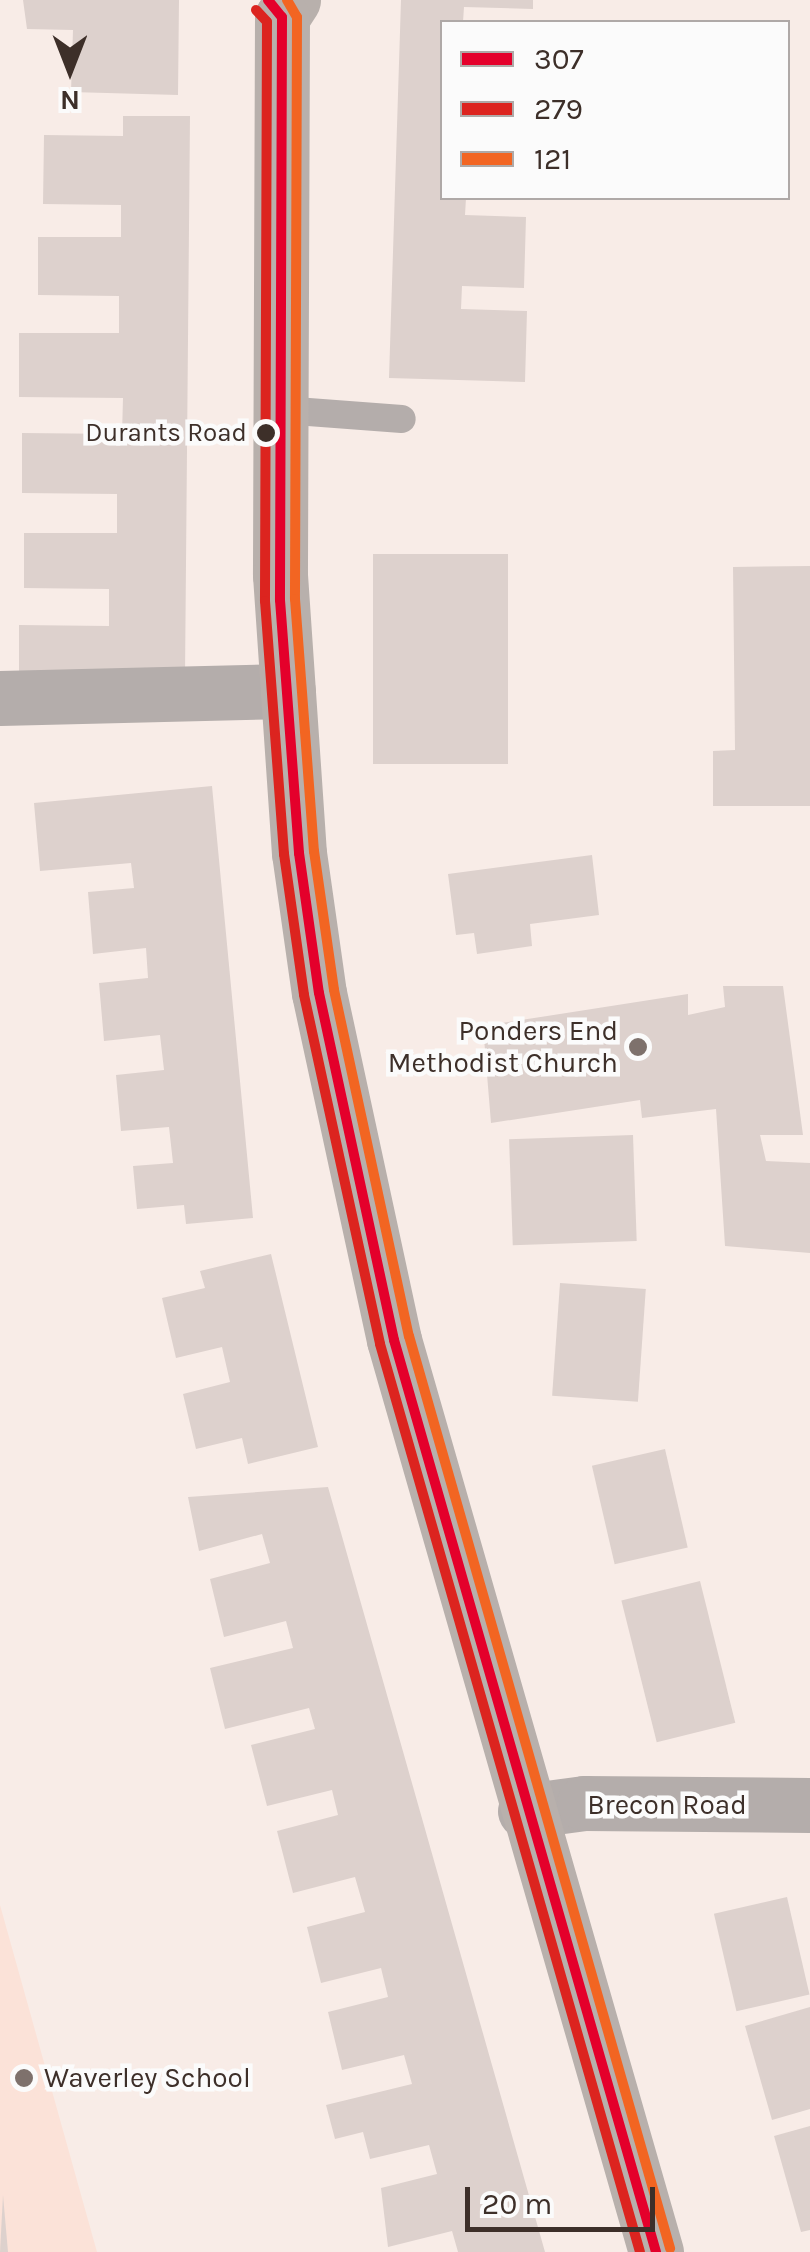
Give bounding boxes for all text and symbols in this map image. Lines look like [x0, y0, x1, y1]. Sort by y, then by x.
north arrow [20, 20, 120, 120]
legend [440, 20, 790, 200]
text: 307 [534, 41, 584, 77]
text: N [60, 84, 80, 117]
text: 279 [534, 91, 583, 127]
text: 121 [534, 141, 571, 177]
place label: Durants Road [85, 417, 247, 449]
marker: Durants Road [256, 423, 276, 443]
place label: Ponders End Methodist Church [388, 1014, 618, 1080]
marker: Ponders End Methodist Church [627, 1036, 649, 1058]
street label: Brecon Road [587, 1788, 747, 1822]
place label: Waverley School [44, 2061, 251, 2095]
marker: Waverley School [13, 2067, 35, 2089]
scale bar [470, 2167, 660, 2229]
text: 20 m [482, 2186, 552, 2222]

